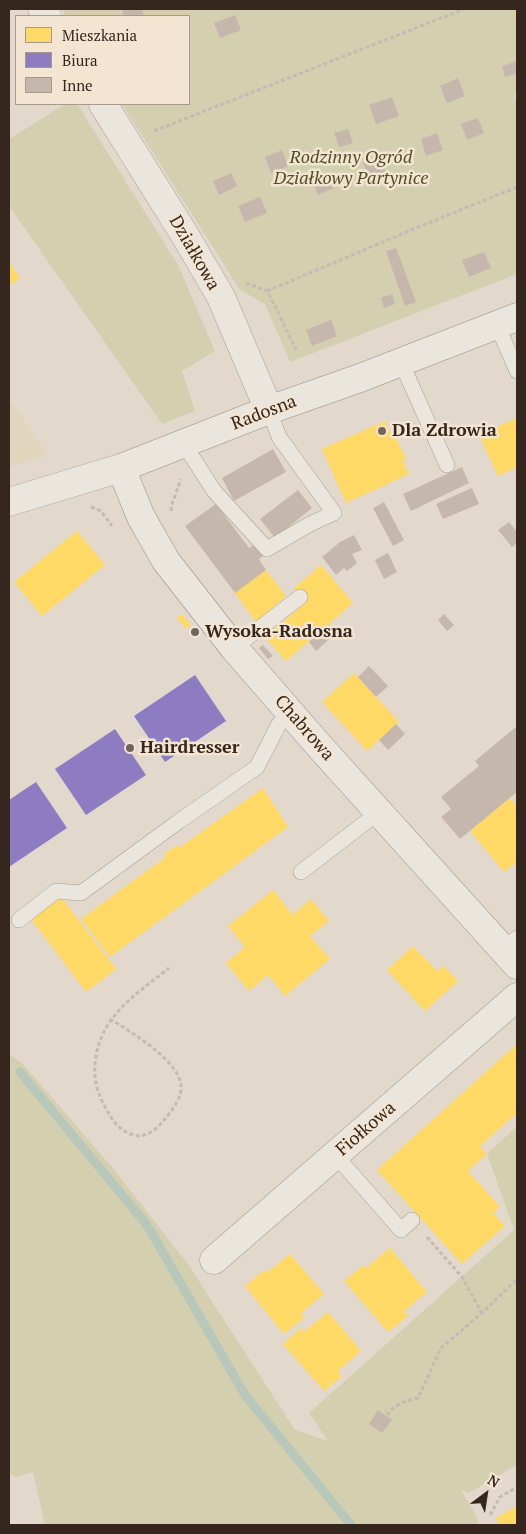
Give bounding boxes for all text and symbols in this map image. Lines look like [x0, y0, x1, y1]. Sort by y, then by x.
legend [15, 15, 190, 105]
text: Mieszkania [62, 25, 137, 45]
text: Biura [62, 50, 98, 70]
text: Inne [62, 75, 93, 95]
park label: Rodzinny Ogród Działkowy Partynice [274, 147, 428, 190]
street label: Działkowa [164, 212, 224, 294]
street label: Radosna [228, 391, 300, 435]
place label: Dla Zdrowia [392, 420, 497, 442]
marker: Dla Zdrowia [376, 425, 388, 437]
place label: Wysoka-Radosna [205, 621, 353, 643]
marker: Wysoka-Radosna [189, 626, 201, 638]
street label: Chabrowa [270, 691, 338, 765]
place label: Hairdresser [140, 737, 240, 759]
marker: Hairdresser [124, 742, 136, 754]
street label: Fiołkowa [332, 1097, 400, 1161]
north arrow [461, 1469, 511, 1519]
text: N [485, 1470, 503, 1492]

